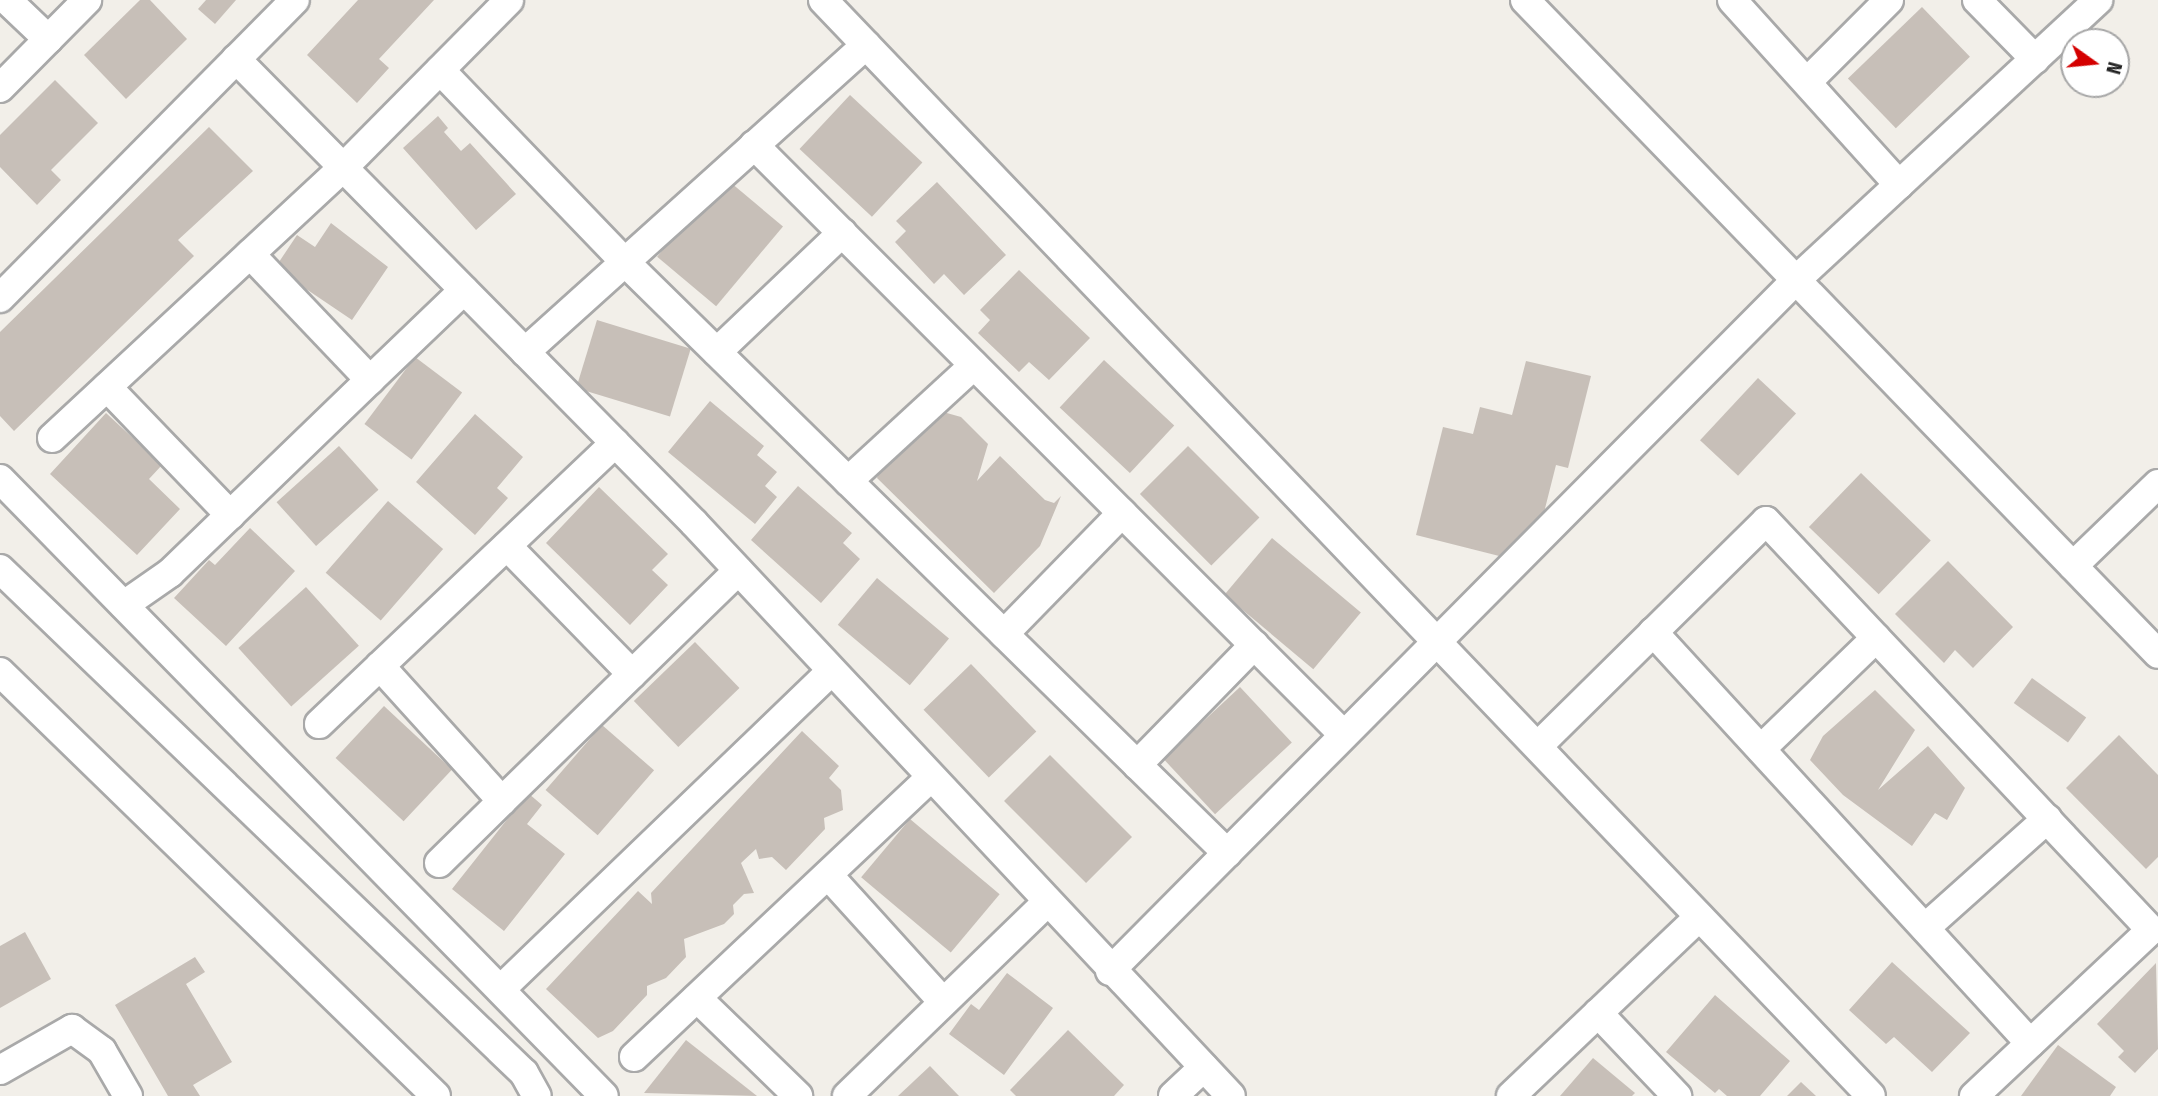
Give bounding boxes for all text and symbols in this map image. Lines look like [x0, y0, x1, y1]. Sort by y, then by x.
north arrow [2060, 28, 2130, 98]
text: N [2101, 60, 2126, 77]

